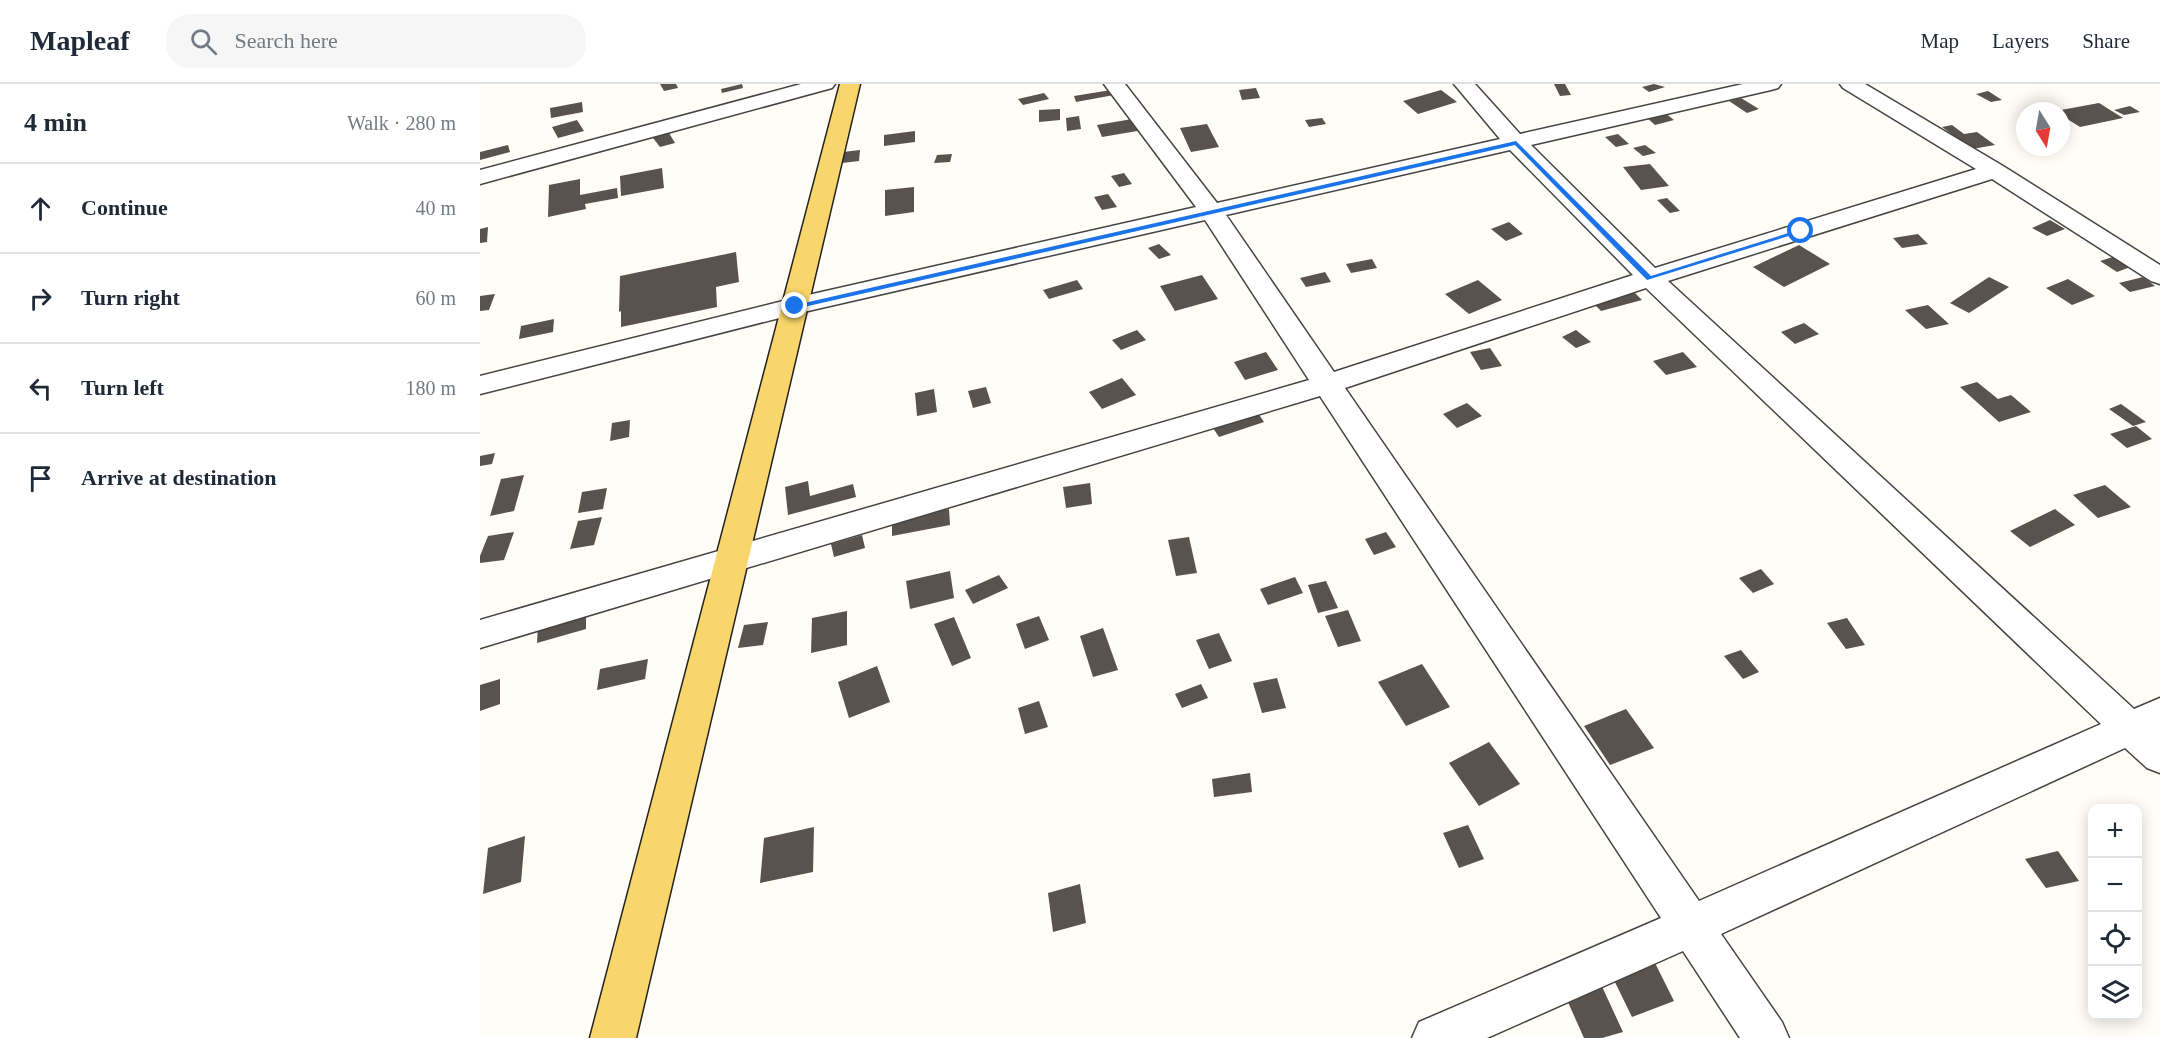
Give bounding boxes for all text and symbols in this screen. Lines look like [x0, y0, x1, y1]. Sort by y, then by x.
search box [166, 14, 586, 68]
text: Mapleaf [30, 25, 130, 56]
icon: search [187, 25, 220, 58]
text: Search here [235, 28, 338, 53]
text: Map [1921, 29, 1959, 53]
text: Layers [1992, 29, 2049, 53]
text: Share [2082, 29, 2130, 53]
north arrow [2016, 102, 2070, 156]
text: 4 min [24, 108, 87, 137]
text: Walk · 280 m [347, 112, 456, 134]
icon: ahead [24, 192, 57, 225]
text: Continue [81, 195, 168, 220]
text: 40 m [415, 197, 456, 219]
route start [1787, 217, 1813, 243]
icon: right [24, 282, 57, 315]
text: Turn right [81, 285, 180, 310]
text: 60 m [415, 287, 456, 309]
route end [781, 292, 807, 318]
icon: left [24, 372, 57, 405]
text: Turn left [81, 375, 164, 400]
text: 180 m [405, 377, 456, 399]
icon: arrive [24, 462, 57, 495]
text: Arrive at destination [81, 465, 277, 490]
map controls [2088, 804, 2142, 1020]
button: + [2088, 804, 2142, 858]
button: − [2088, 858, 2142, 912]
button: locate [2088, 912, 2142, 966]
button: layers [2088, 966, 2142, 1020]

